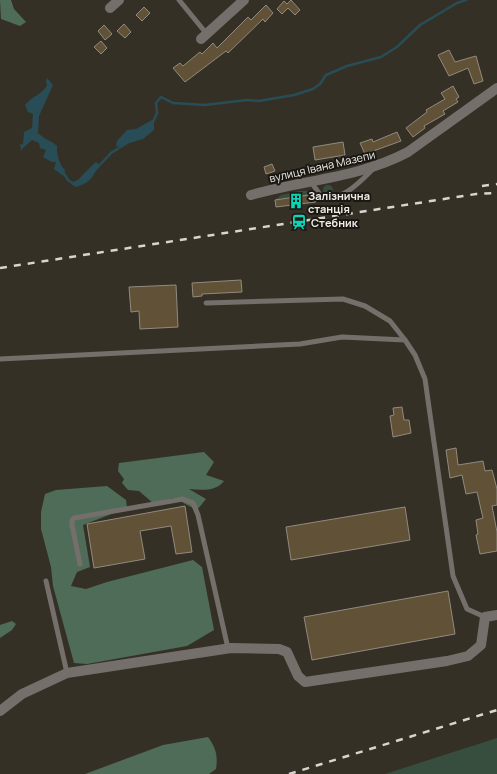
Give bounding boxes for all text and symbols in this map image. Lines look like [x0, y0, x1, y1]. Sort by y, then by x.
street label: вулиця Івана Мазепи [268, 147, 376, 185]
place label: Залізнична станція [308, 188, 370, 216]
building icon: Залізнична станція [287, 192, 305, 210]
station icon: Стебник [290, 213, 308, 231]
place label: Стебник [311, 215, 359, 230]

